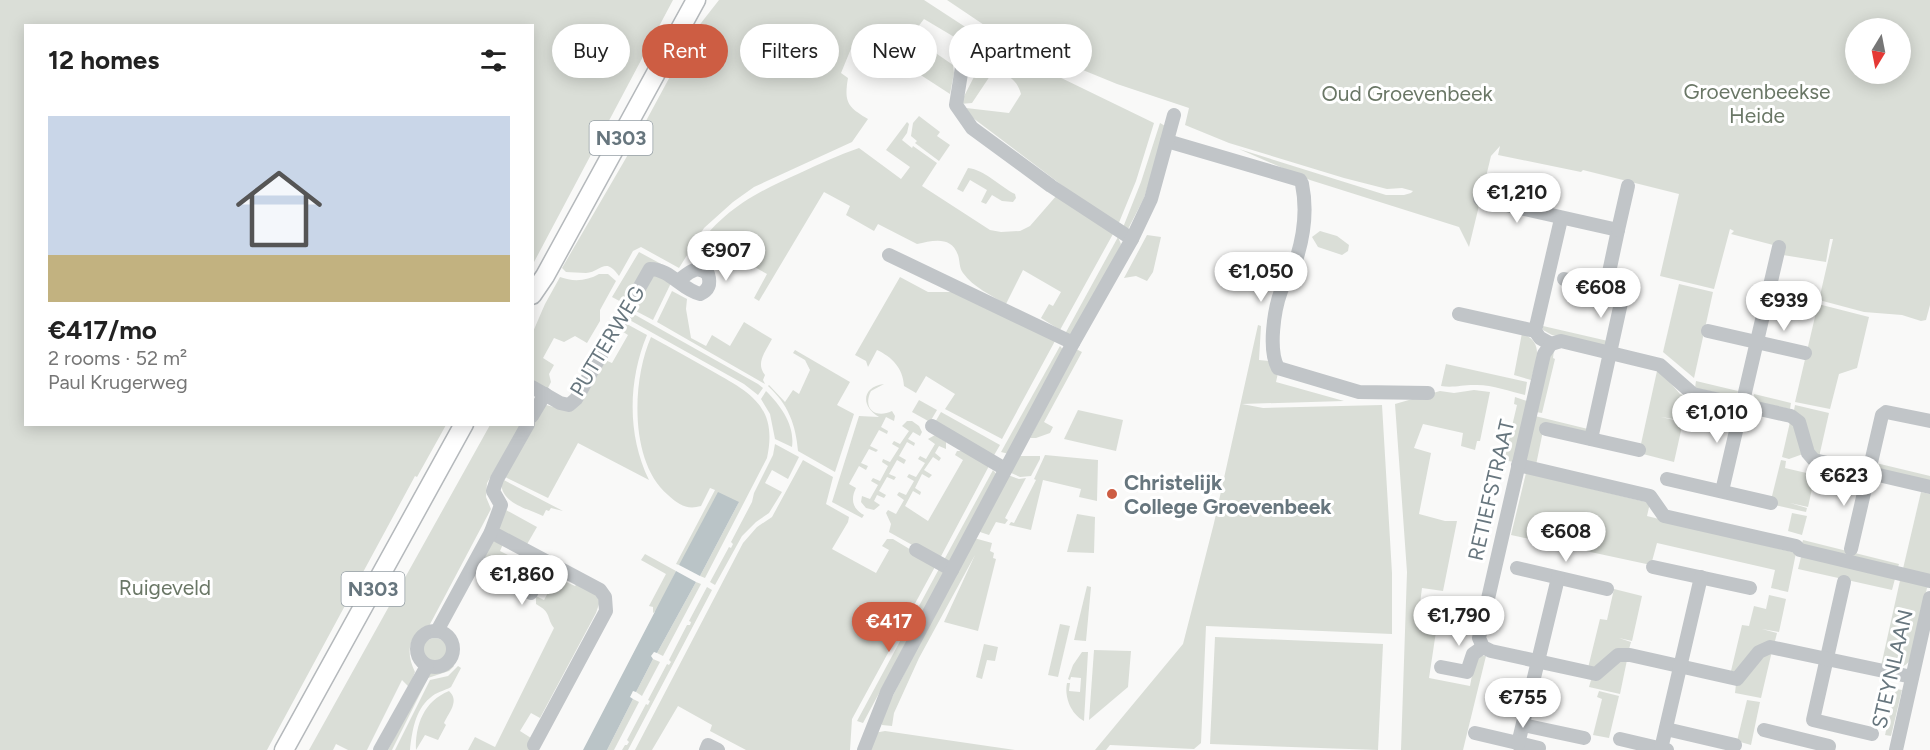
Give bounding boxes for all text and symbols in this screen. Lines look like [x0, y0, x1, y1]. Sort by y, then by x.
north arrow [1845, 18, 1911, 84]
map controls [1845, 18, 1911, 84]
chip: Buy [552, 24, 630, 78]
chip: Rent [642, 24, 728, 78]
chip: Filters [740, 24, 839, 78]
chip: New [851, 24, 937, 78]
chip: Apartment [949, 24, 1092, 78]
text: 12 homes [48, 44, 159, 76]
icon: filters [477, 44, 510, 77]
park label: Groevenbeekse Heide [1684, 79, 1830, 128]
park label: Oud Groevenbeek [1321, 81, 1493, 106]
road number: N303 [590, 121, 652, 155]
icon: home [225, 155, 333, 263]
pin: €1,210 [1468, 173, 1566, 224]
text: €1,210 [1487, 180, 1547, 204]
pin: €907 [690, 231, 762, 282]
text: €907 [701, 238, 751, 262]
pin: €1,050 [1212, 252, 1310, 303]
text: €1,050 [1228, 259, 1294, 283]
pin: €608 [1565, 268, 1637, 319]
text: €608 [1576, 275, 1626, 299]
street label: PUTTERWEG [564, 281, 650, 401]
pin: €939 [1748, 281, 1820, 332]
text: €939 [1760, 288, 1808, 312]
text: €417/mo [48, 314, 157, 346]
text: 2 rooms · 52 m² [48, 346, 187, 370]
text: Paul Krugerweg [48, 370, 188, 394]
pin: €1,010 [1668, 393, 1766, 444]
text: €1,010 [1686, 400, 1748, 424]
street label: RETIEFSTRAAT [1463, 417, 1519, 563]
pin: €623 [1808, 456, 1880, 507]
text: €623 [1820, 463, 1868, 487]
place label: Christelijk College Groevenbeek [1124, 470, 1332, 519]
marker: Christelijk College Groevenbeek [1105, 487, 1119, 501]
pin: €608 [1530, 512, 1602, 563]
text: €608 [1541, 519, 1591, 543]
pin: €1,860 [473, 555, 571, 606]
text: €1,860 [490, 562, 554, 586]
road number: N303 [342, 572, 404, 606]
park label: Ruigeveld [119, 575, 211, 600]
pin: €1,790 [1410, 596, 1508, 647]
pin: €417 [853, 602, 925, 653]
text: €1,790 [1427, 603, 1491, 627]
street label: STEYNLAAN [1866, 607, 1918, 731]
text: €417 [866, 609, 912, 633]
pin: €755 [1487, 678, 1559, 729]
text: €755 [1499, 685, 1547, 709]

